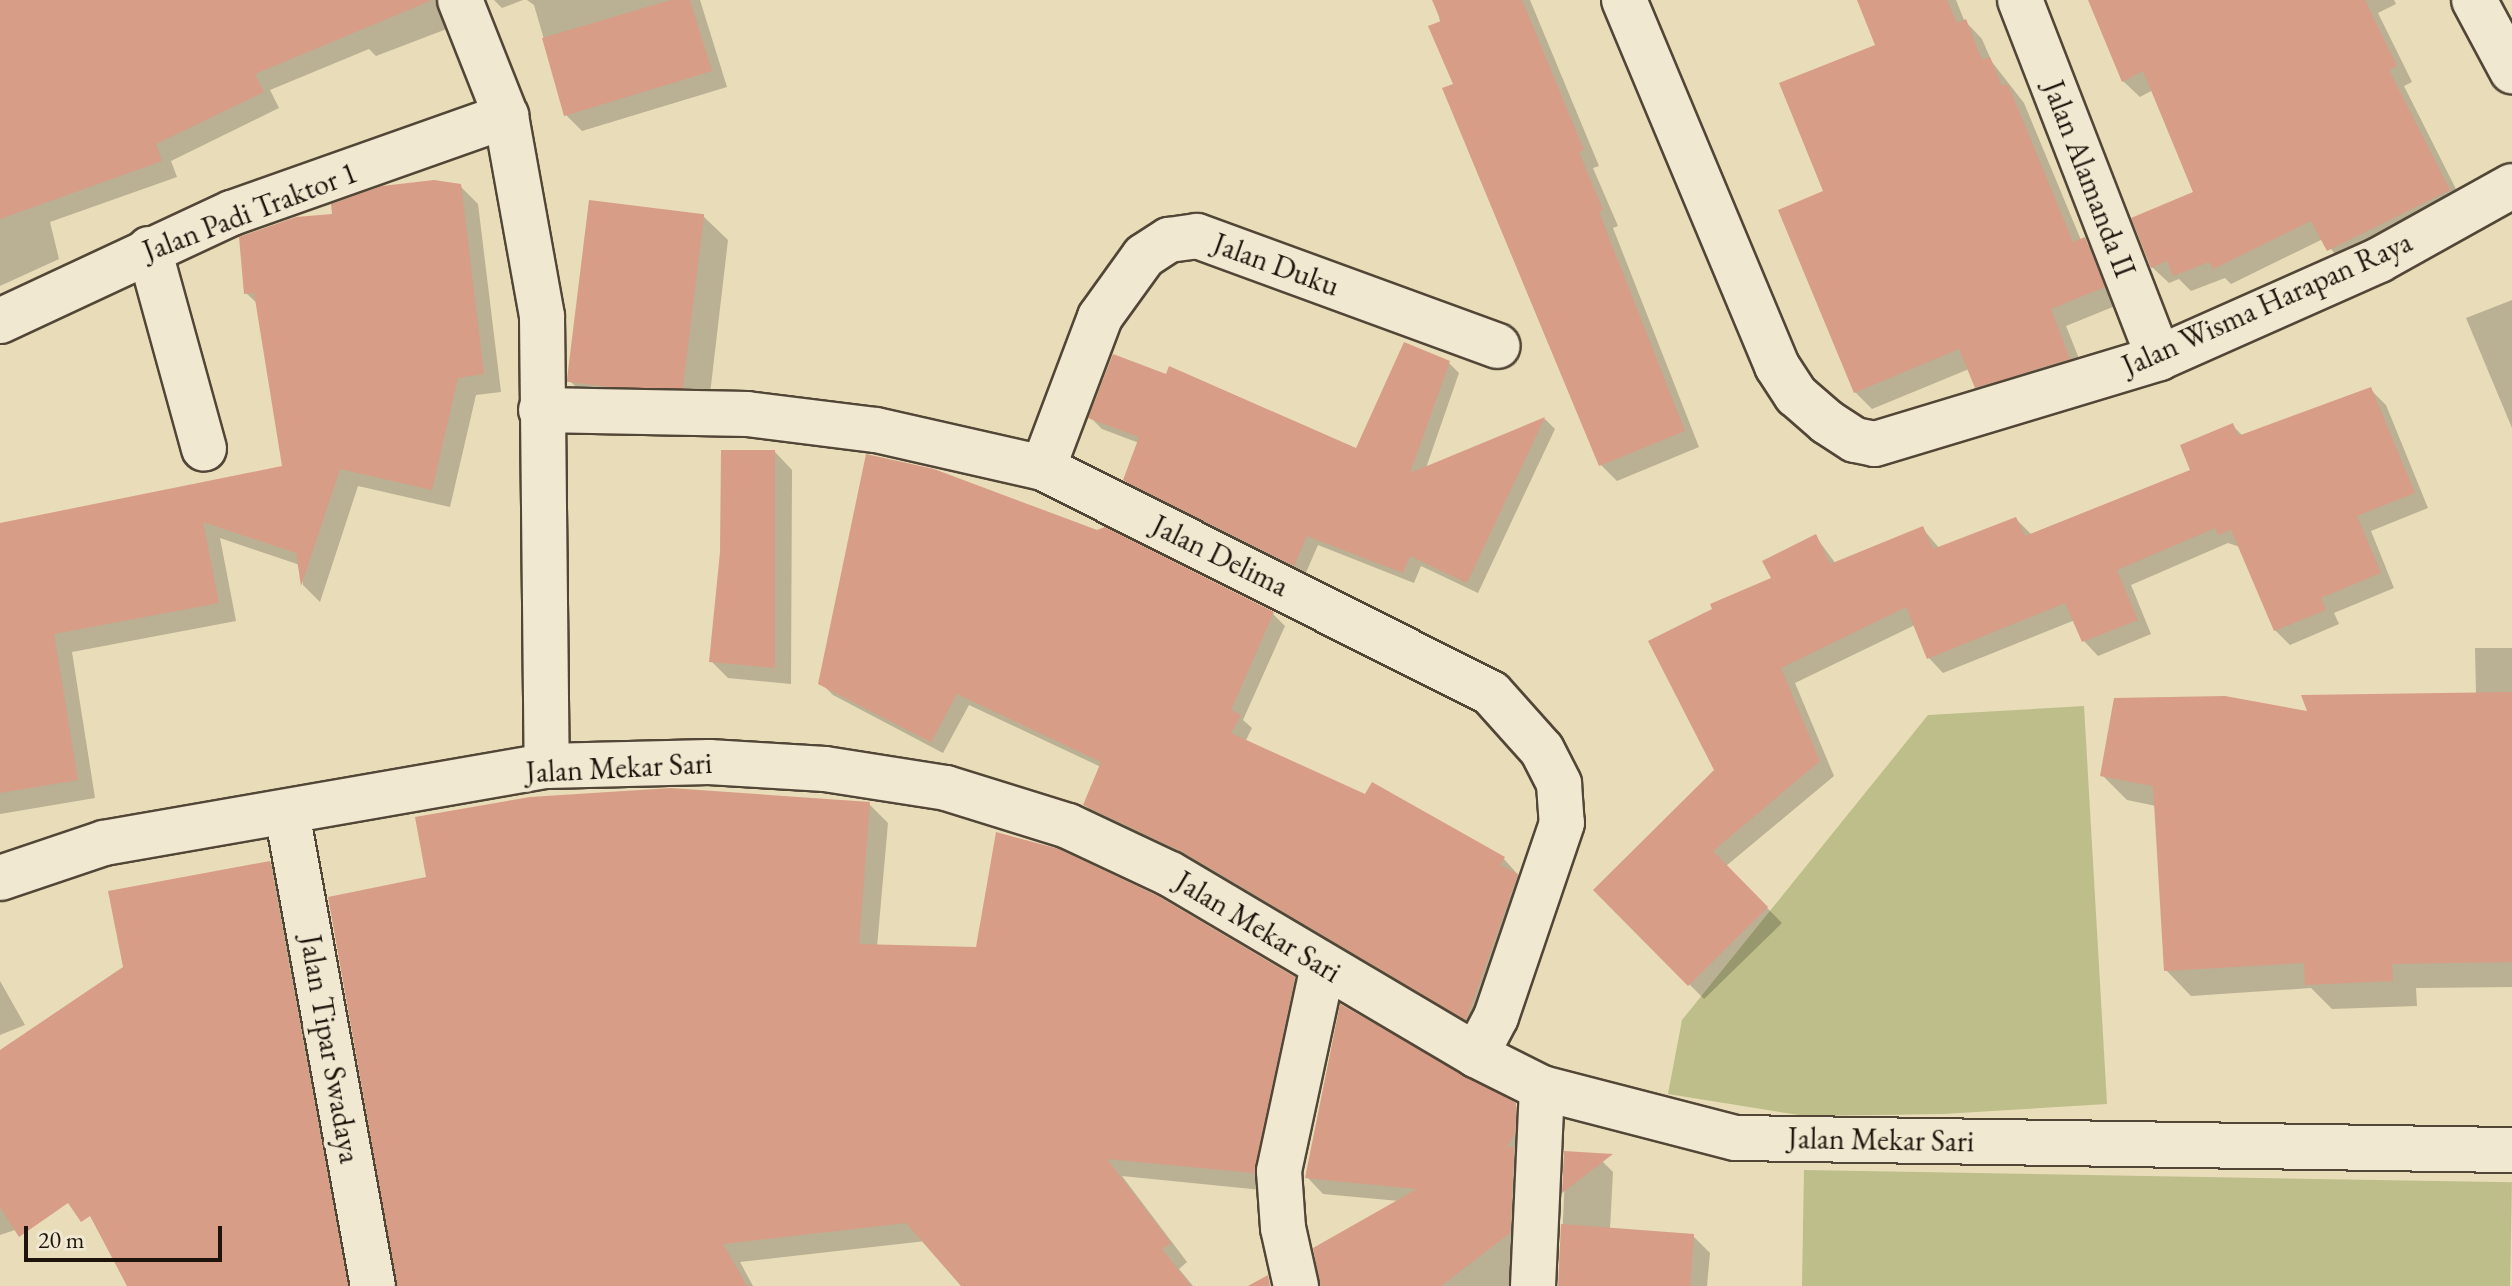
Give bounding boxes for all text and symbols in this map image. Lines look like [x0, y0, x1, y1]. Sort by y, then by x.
street label: Jalan Alamanda II [2035, 76, 2143, 282]
street label: Jalan Padi Traktor 1 [138, 155, 362, 269]
street label: Jalan Wisma Harapan Raya [2117, 224, 2417, 384]
street label: Jalan Duku [1208, 226, 1344, 304]
street label: Jalan Delima [1146, 508, 1294, 604]
street label: Jalan Mekar Sari [525, 745, 713, 791]
street label: Jalan Mekar Sari [1169, 864, 1347, 990]
street label: Jalan Tipar Swadaya [292, 932, 368, 1166]
street label: Jalan Mekar Sari [1787, 1120, 1975, 1160]
scale bar [28, 1210, 226, 1260]
text: 20 m [38, 1224, 85, 1255]

